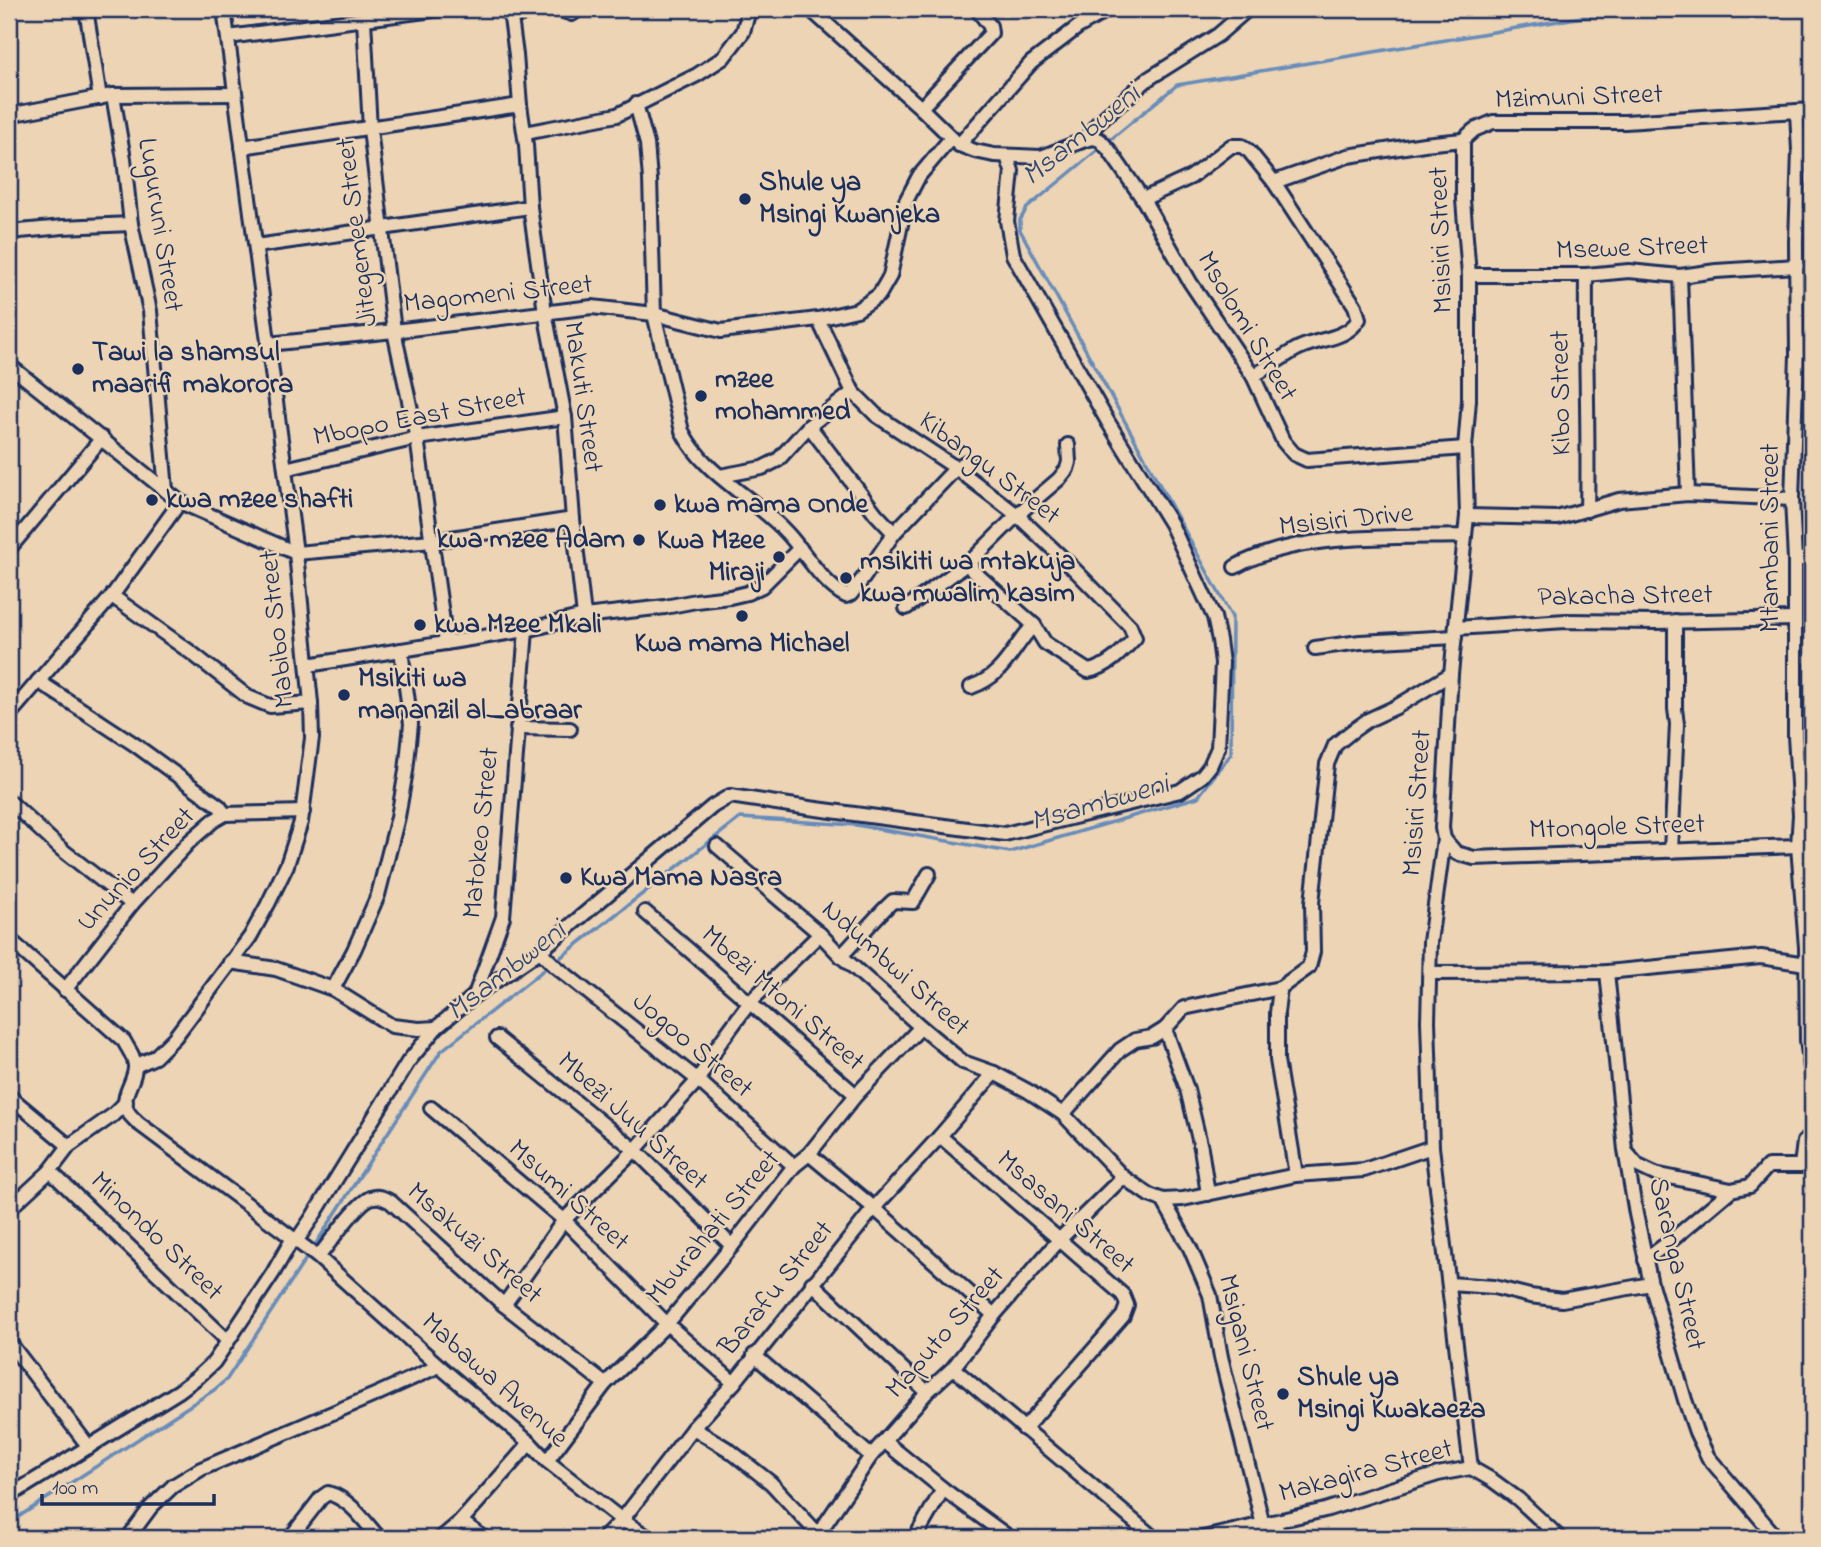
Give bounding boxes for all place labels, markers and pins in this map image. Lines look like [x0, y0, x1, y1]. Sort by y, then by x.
place label: Shule ya Msingi Kwanjeka [759, 163, 940, 237]
marker: Shule ya Msingi Kwanjeka [737, 191, 753, 207]
place label: Tawi la shamsul maarifi makorora [92, 333, 293, 406]
place label: mzee mohammed [715, 360, 851, 433]
marker: Tawi la shamsul maarifi makorora [70, 361, 86, 377]
marker: mzee mohammed [693, 388, 709, 404]
place label: kwa mzee shafti [166, 480, 353, 521]
place label: kwa mama Onde [674, 485, 869, 526]
marker: kwa mzee shafti [144, 492, 160, 508]
marker: kwa mama Onde [652, 497, 668, 513]
place label: kwa mzee Adam [437, 520, 625, 561]
place label: Kwa Mzee Miraji [657, 521, 766, 594]
marker: kwa mzee Adam [631, 532, 647, 548]
place label: msikiti wa mtakuja kwa mwalim kasim [860, 542, 1075, 615]
marker: Kwa Mzee Miraji [771, 549, 787, 565]
marker: msikiti wa mtakuja kwa mwalim kasim [838, 570, 854, 586]
place label: kwa Mzee Mkali [434, 605, 602, 646]
marker: Kwa mama Michael [734, 608, 750, 624]
marker: kwa Mzee Mkali [412, 617, 428, 633]
place label: Kwa mama Michael [635, 624, 850, 665]
place label: Msikiti wa mananzil al_abraar [358, 659, 583, 732]
marker: Msikiti wa mananzil al_abraar [336, 687, 352, 703]
place label: Kwa Mama Nasra [580, 858, 782, 899]
marker: Kwa Mama Nasra [558, 870, 574, 886]
place label: Shule ya Msingi Kwakaeza [1297, 1358, 1486, 1432]
marker: Shule ya Msingi Kwakaeza [1275, 1386, 1291, 1402]

